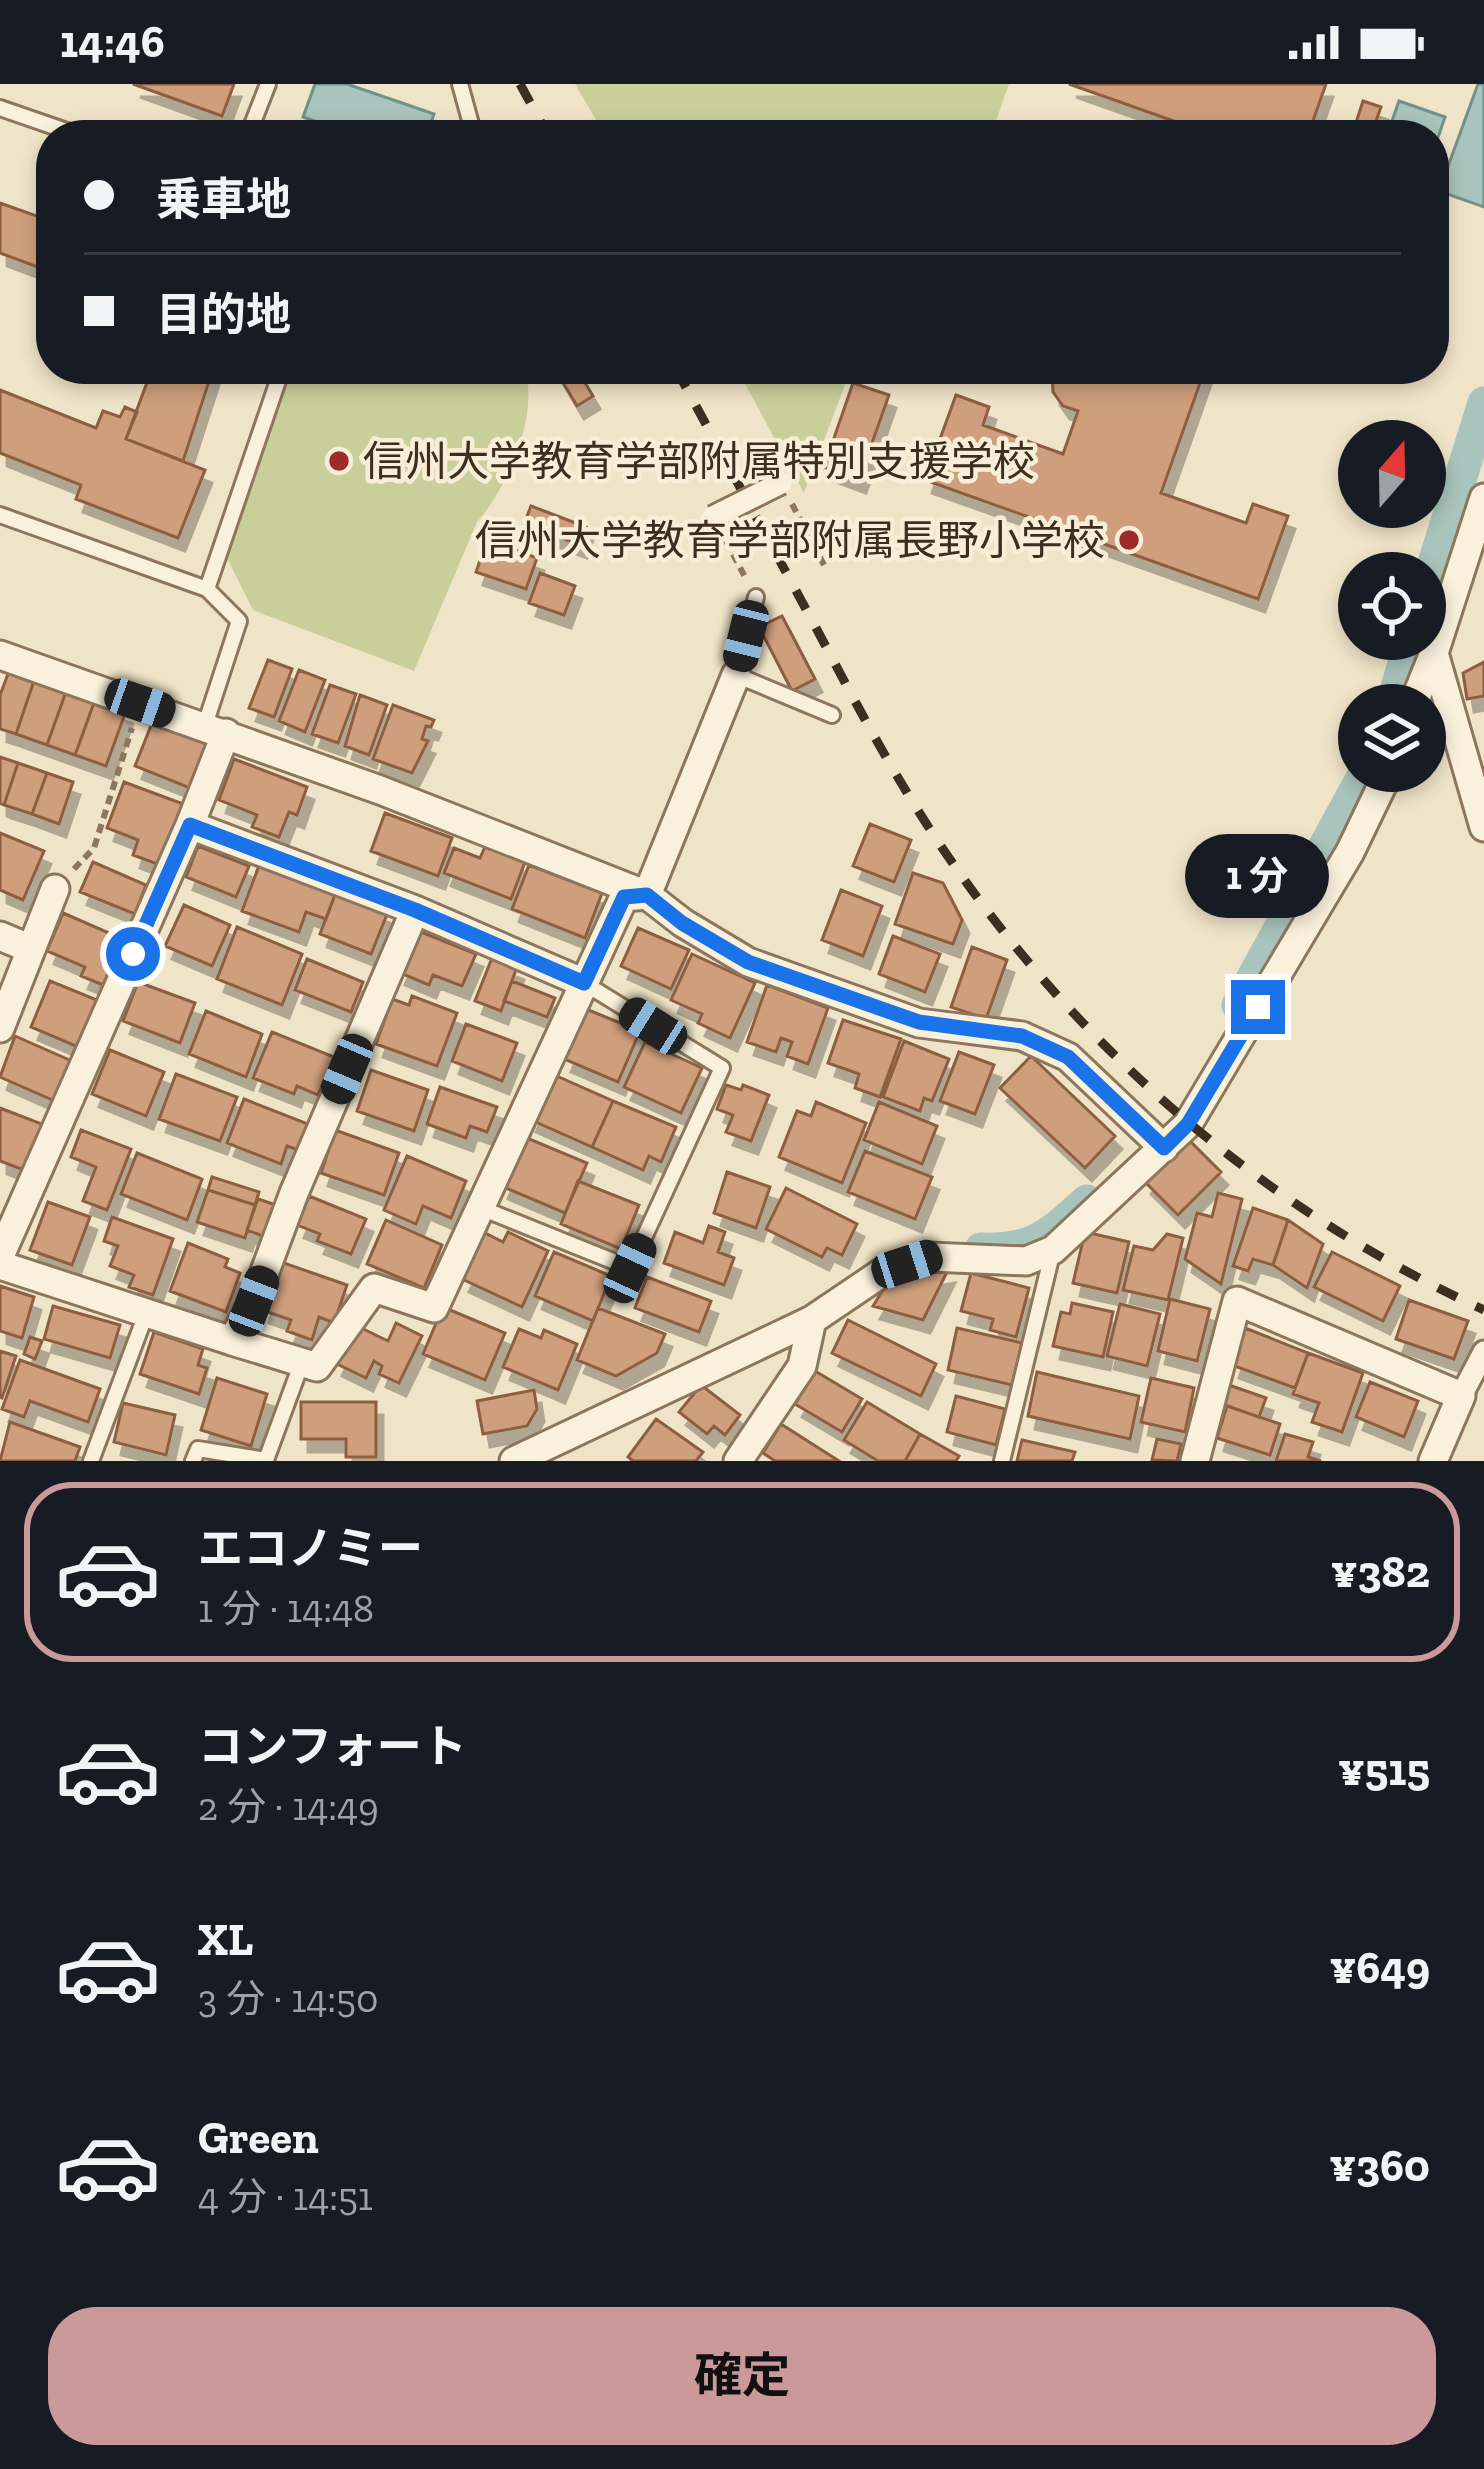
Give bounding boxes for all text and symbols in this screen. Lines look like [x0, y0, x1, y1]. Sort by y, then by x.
text: 14:46 [60, 15, 165, 69]
text: 乗車地 [156, 173, 291, 227]
text: 目的地 [156, 288, 291, 342]
north arrow [1338, 420, 1446, 528]
map controls [1338, 420, 1446, 792]
place label: 信州大学教育学部附属特別支援学校 [363, 436, 1035, 487]
marker: 信州大学教育学部附属特別支援学校 [326, 448, 352, 474]
place label: 信州大学教育学部附属長野小学校 [475, 515, 1105, 566]
marker: 信州大学教育学部附属長野小学校 [1116, 527, 1142, 553]
button: locate [1338, 552, 1446, 660]
car [720, 597, 772, 675]
car [100, 674, 180, 732]
button: layers [1338, 684, 1446, 792]
callout: 1 分 [1186, 833, 1330, 917]
text: 1 分 [1226, 852, 1288, 899]
route start [106, 927, 160, 981]
route end [1231, 980, 1285, 1034]
car [613, 992, 693, 1060]
car [316, 1029, 378, 1109]
car [598, 1228, 662, 1308]
car [867, 1236, 947, 1292]
car [224, 1261, 284, 1341]
icon: car [54, 1518, 162, 1626]
text: エコノミー [198, 1522, 423, 1576]
text: ¥382 [1331, 1545, 1430, 1599]
text: 1 分 · 14:48 [198, 1585, 374, 1632]
icon: car [54, 1716, 162, 1824]
text: コンフォート [198, 1720, 467, 1774]
text: ¥515 [1338, 1743, 1430, 1797]
text: 2 分 · 14:49 [198, 1783, 379, 1830]
text: XL [198, 1913, 253, 1967]
icon: car [54, 1914, 162, 2022]
text: ¥649 [1329, 1941, 1430, 1995]
text: 3 分 · 14:50 [198, 1975, 378, 2022]
text: Green [198, 2111, 319, 2165]
icon: car [54, 2112, 162, 2220]
text: ¥360 [1329, 2139, 1430, 2193]
text: 4 分 · 14:51 [198, 2173, 373, 2220]
button: 確定 [48, 2307, 1436, 2445]

